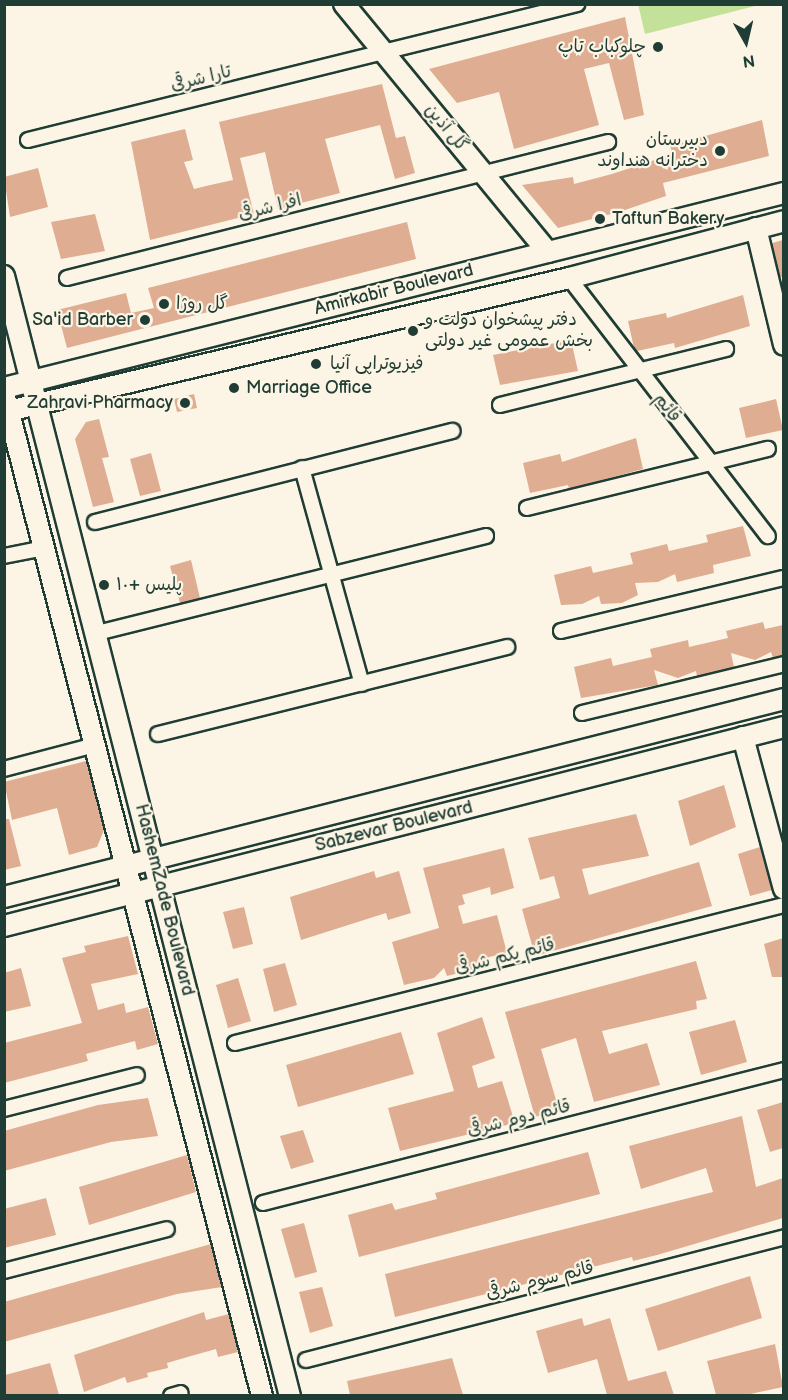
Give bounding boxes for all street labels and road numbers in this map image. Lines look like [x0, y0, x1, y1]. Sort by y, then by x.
street label: تارا شرقی [168, 61, 234, 97]
street label: گل آذین [420, 100, 472, 156]
street label: افرا شرقی [236, 190, 304, 226]
street label: Amirkabir Boulevard [312, 260, 476, 320]
street label: قائم [649, 389, 685, 427]
street label: Sabzevar Boulevard [313, 797, 475, 857]
street label: HashemZade Boulevard [130, 802, 198, 998]
street label: قائم یکم شرقی [453, 934, 557, 980]
street label: قائم دوم شرقی [465, 1096, 573, 1142]
street label: قائم سوم شرقی [484, 1257, 596, 1305]

